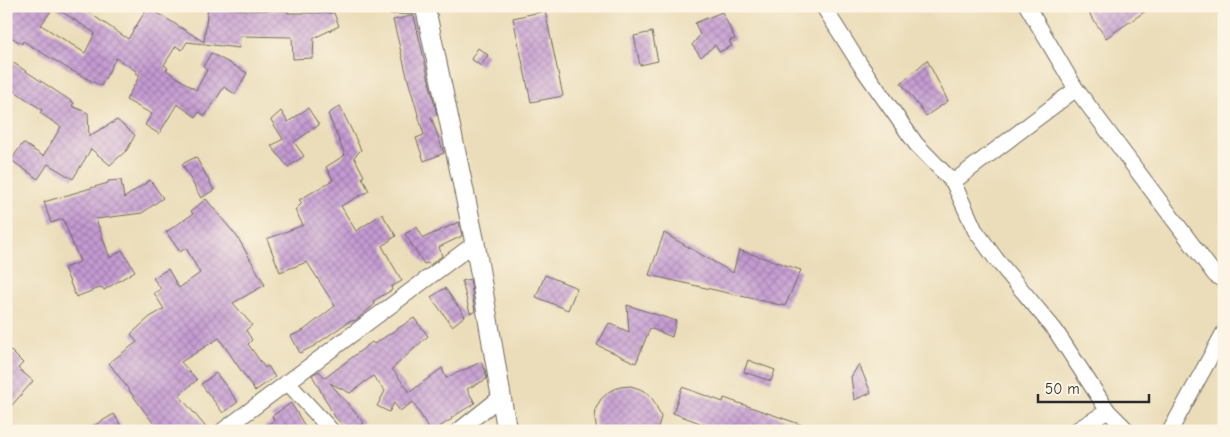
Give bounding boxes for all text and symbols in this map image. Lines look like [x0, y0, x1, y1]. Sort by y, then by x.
scale bar [1038, 372, 1149, 404]
text: 50 m [1045, 380, 1080, 398]

